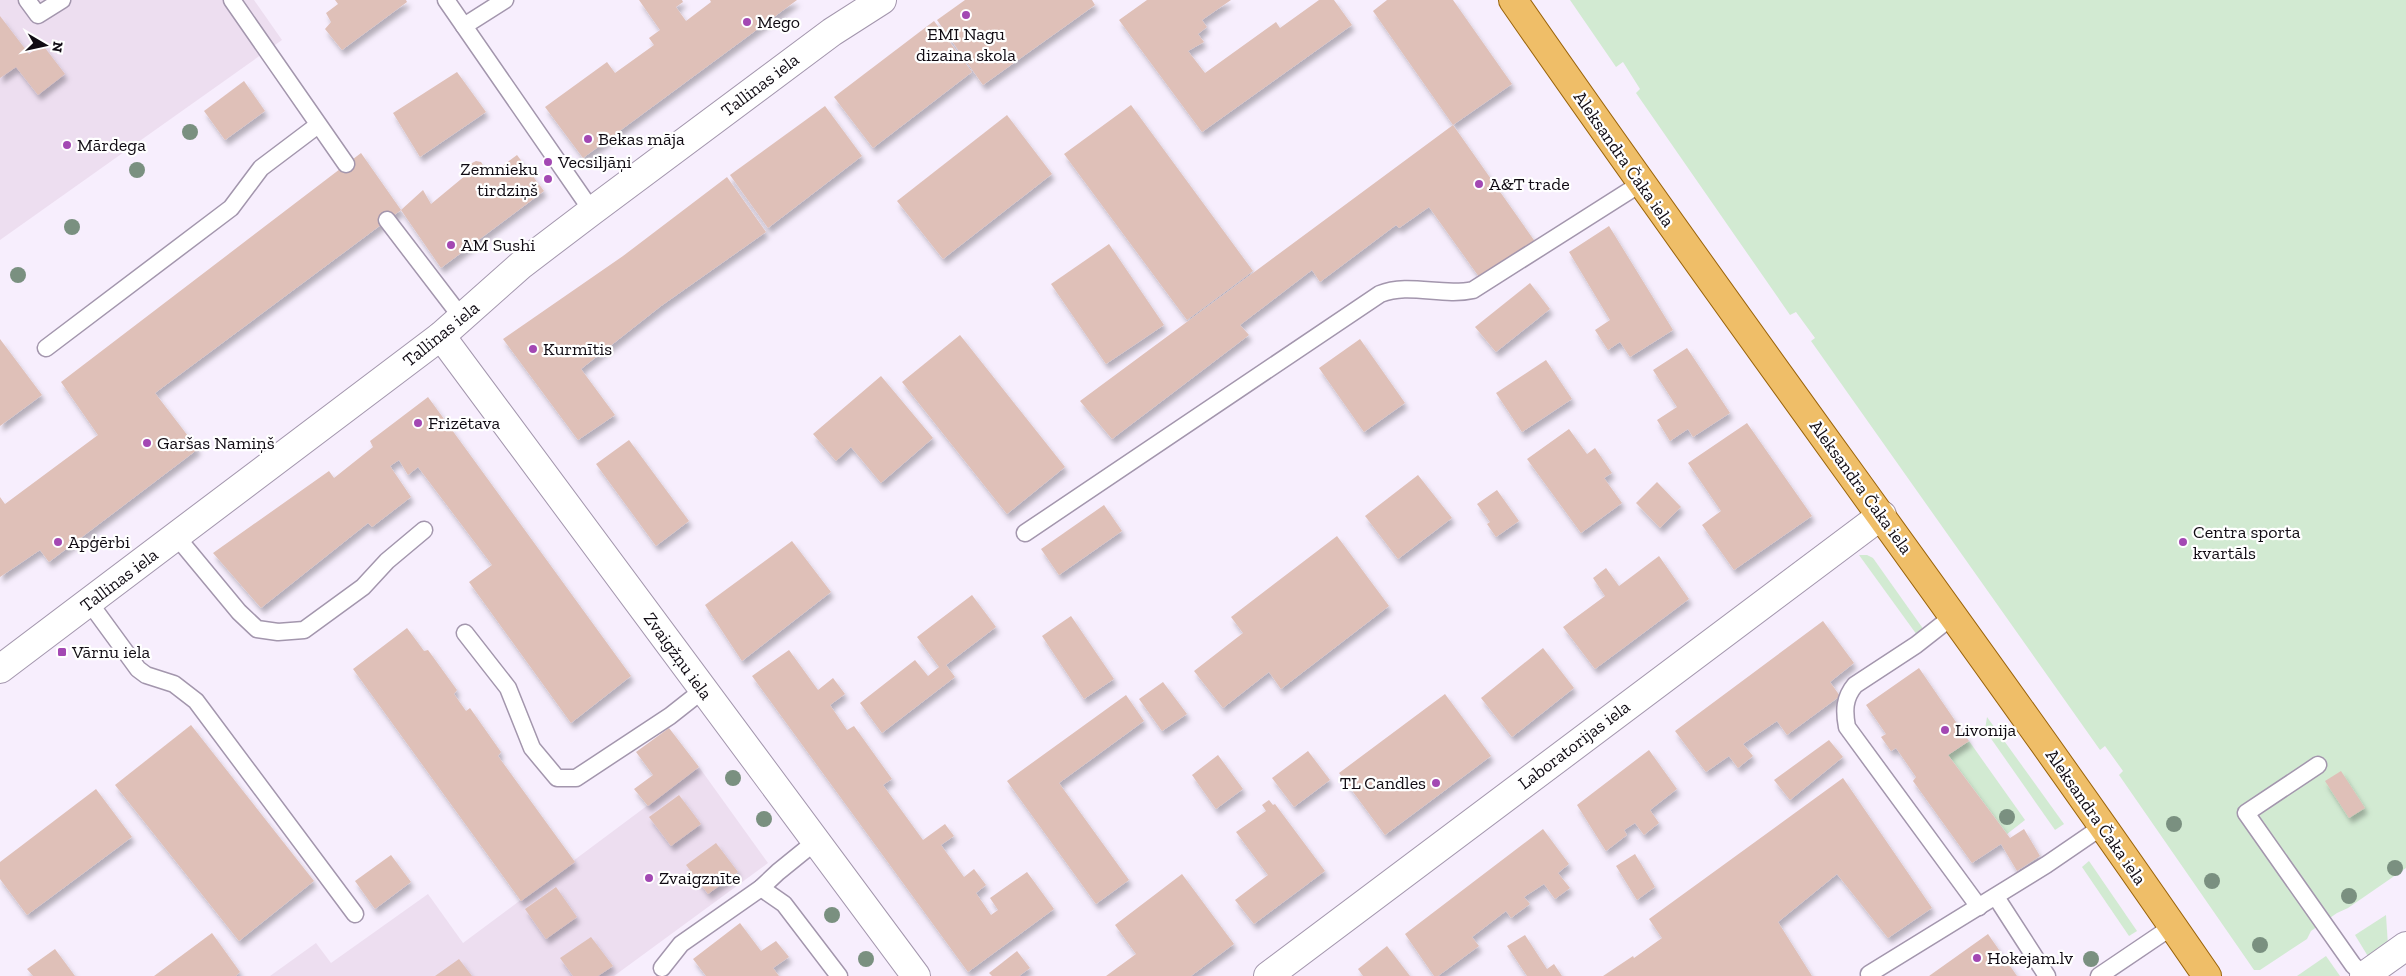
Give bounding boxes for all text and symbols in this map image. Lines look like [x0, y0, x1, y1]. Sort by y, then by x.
marker: EMI Nagu dizaina skola [960, 9, 972, 21]
place label: Mego [757, 11, 800, 33]
marker: Mego [741, 16, 753, 28]
north arrow [20, 20, 70, 70]
place label: EMI Nagu dizaina skola [916, 23, 1016, 66]
text: N [48, 40, 67, 54]
street label: Tallinas iela [717, 48, 804, 121]
street label: Aleksandra Čaka iela [1569, 87, 1679, 231]
place label: Bekas māja [598, 128, 685, 150]
marker: Bekas māja [582, 133, 594, 145]
place label: Mārdega [77, 134, 146, 156]
marker: Mārdega [61, 139, 73, 151]
place label: Vecsiljāņi [557, 151, 632, 173]
marker: Vecsiljāņi [542, 156, 554, 168]
place label: Zemnieku tirdziņš [460, 158, 538, 201]
marker: Zemnieku tirdziņš [542, 173, 554, 185]
place label: A&T trade [1489, 173, 1570, 195]
marker: A&T trade [1473, 178, 1485, 190]
place label: AM Sushi [461, 234, 535, 256]
marker: AM Sushi [445, 239, 457, 251]
street label: Tallinas iela [398, 296, 484, 371]
place label: Kurmītis [543, 338, 612, 360]
marker: Kurmītis [527, 343, 539, 355]
place label: Frizētava [428, 412, 501, 434]
street label: Aleksandra Čaka iela [1805, 415, 1917, 559]
marker: Frizētava [412, 417, 424, 429]
place label: Garšas Namiņš [157, 432, 275, 454]
marker: Garšas Namiņš [141, 437, 153, 449]
place label: Centra sporta kvartāls [2193, 521, 2301, 564]
place label: Apģērbi [68, 531, 130, 553]
marker: Apģērbi [52, 536, 64, 548]
marker: Centra sporta kvartāls [2177, 536, 2189, 548]
street label: Tallinas iela [76, 543, 163, 616]
street label: Zvaigžņu iela [639, 608, 717, 704]
place label: Vārnu iela [71, 641, 151, 663]
marker: Vārnu iela [56, 646, 68, 658]
street label: Laboratorijas iela [1514, 696, 1634, 794]
place label: Livonija [1955, 719, 2017, 741]
marker: Livonija [1939, 724, 1951, 736]
street label: Aleksandra Čaka iela [2041, 745, 2151, 889]
place label: TL Candles [1340, 772, 1426, 794]
marker: TL Candles [1430, 777, 1442, 789]
place label: Zvaigznīte [659, 867, 740, 889]
marker: Zvaigznīte [643, 872, 655, 884]
place label: Hokejam.lv [1987, 947, 2073, 969]
marker: Hokejam.lv [1971, 952, 1983, 964]

